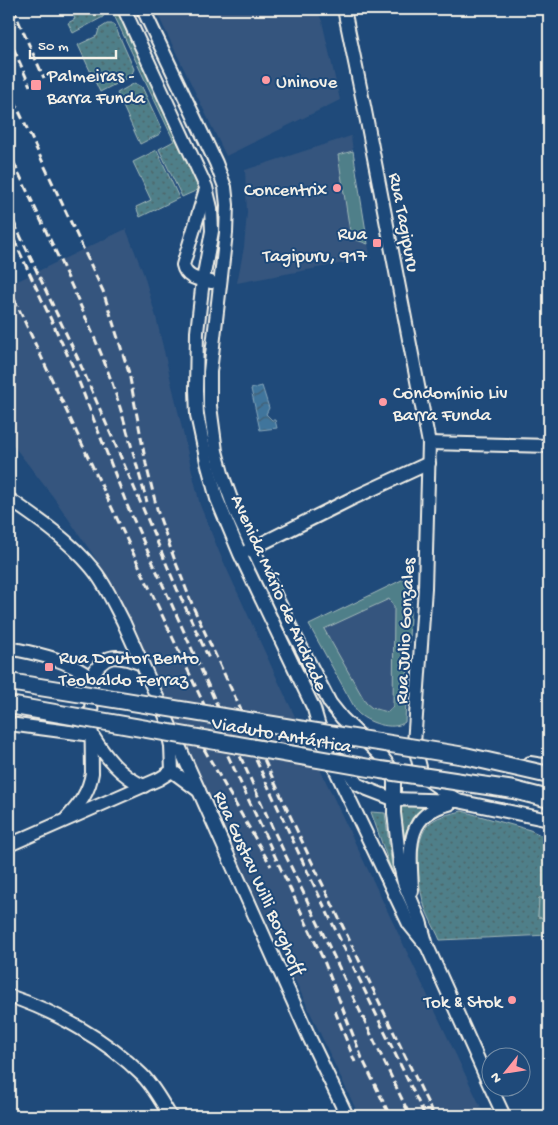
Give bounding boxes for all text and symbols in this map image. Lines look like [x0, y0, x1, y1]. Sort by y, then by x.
scale bar [30, 28, 116, 60]
text: 50 m [38, 38, 69, 56]
place label: Palmeiras - Barra Funda [46, 66, 147, 111]
place label: Uninove [276, 72, 337, 95]
marker: Uninove [260, 74, 272, 86]
marker: Palmeiras - Barra Funda [29, 78, 43, 92]
street label: Rua Tagipuru [382, 171, 423, 274]
place label: Concentrix [244, 180, 327, 203]
marker: Concentrix [331, 182, 343, 194]
place label: Rua Tagipuru, 917 [262, 224, 368, 269]
marker: Rua Tagipuru, 917 [371, 237, 383, 249]
place label: Condomínio Liv Barra Funda [392, 383, 508, 428]
marker: Condomínio Liv Barra Funda [377, 396, 389, 408]
street label: Avenida Mário de Andrade [224, 492, 332, 695]
street label: Rua Julio Gonzales [391, 557, 422, 705]
place label: Rua Doutor Bento Teobaldo Ferraz [58, 648, 199, 693]
marker: Rua Doutor Bento Teobaldo Ferraz [43, 661, 55, 673]
street label: Viaduto Antártica [209, 713, 355, 760]
street label: Rua Gustav Willi Borghoff [207, 788, 310, 981]
place label: Tok & Stok [423, 992, 504, 1015]
marker: Tok & Stok [506, 994, 518, 1006]
north arrow [480, 1048, 530, 1098]
text: N [487, 1069, 507, 1085]

